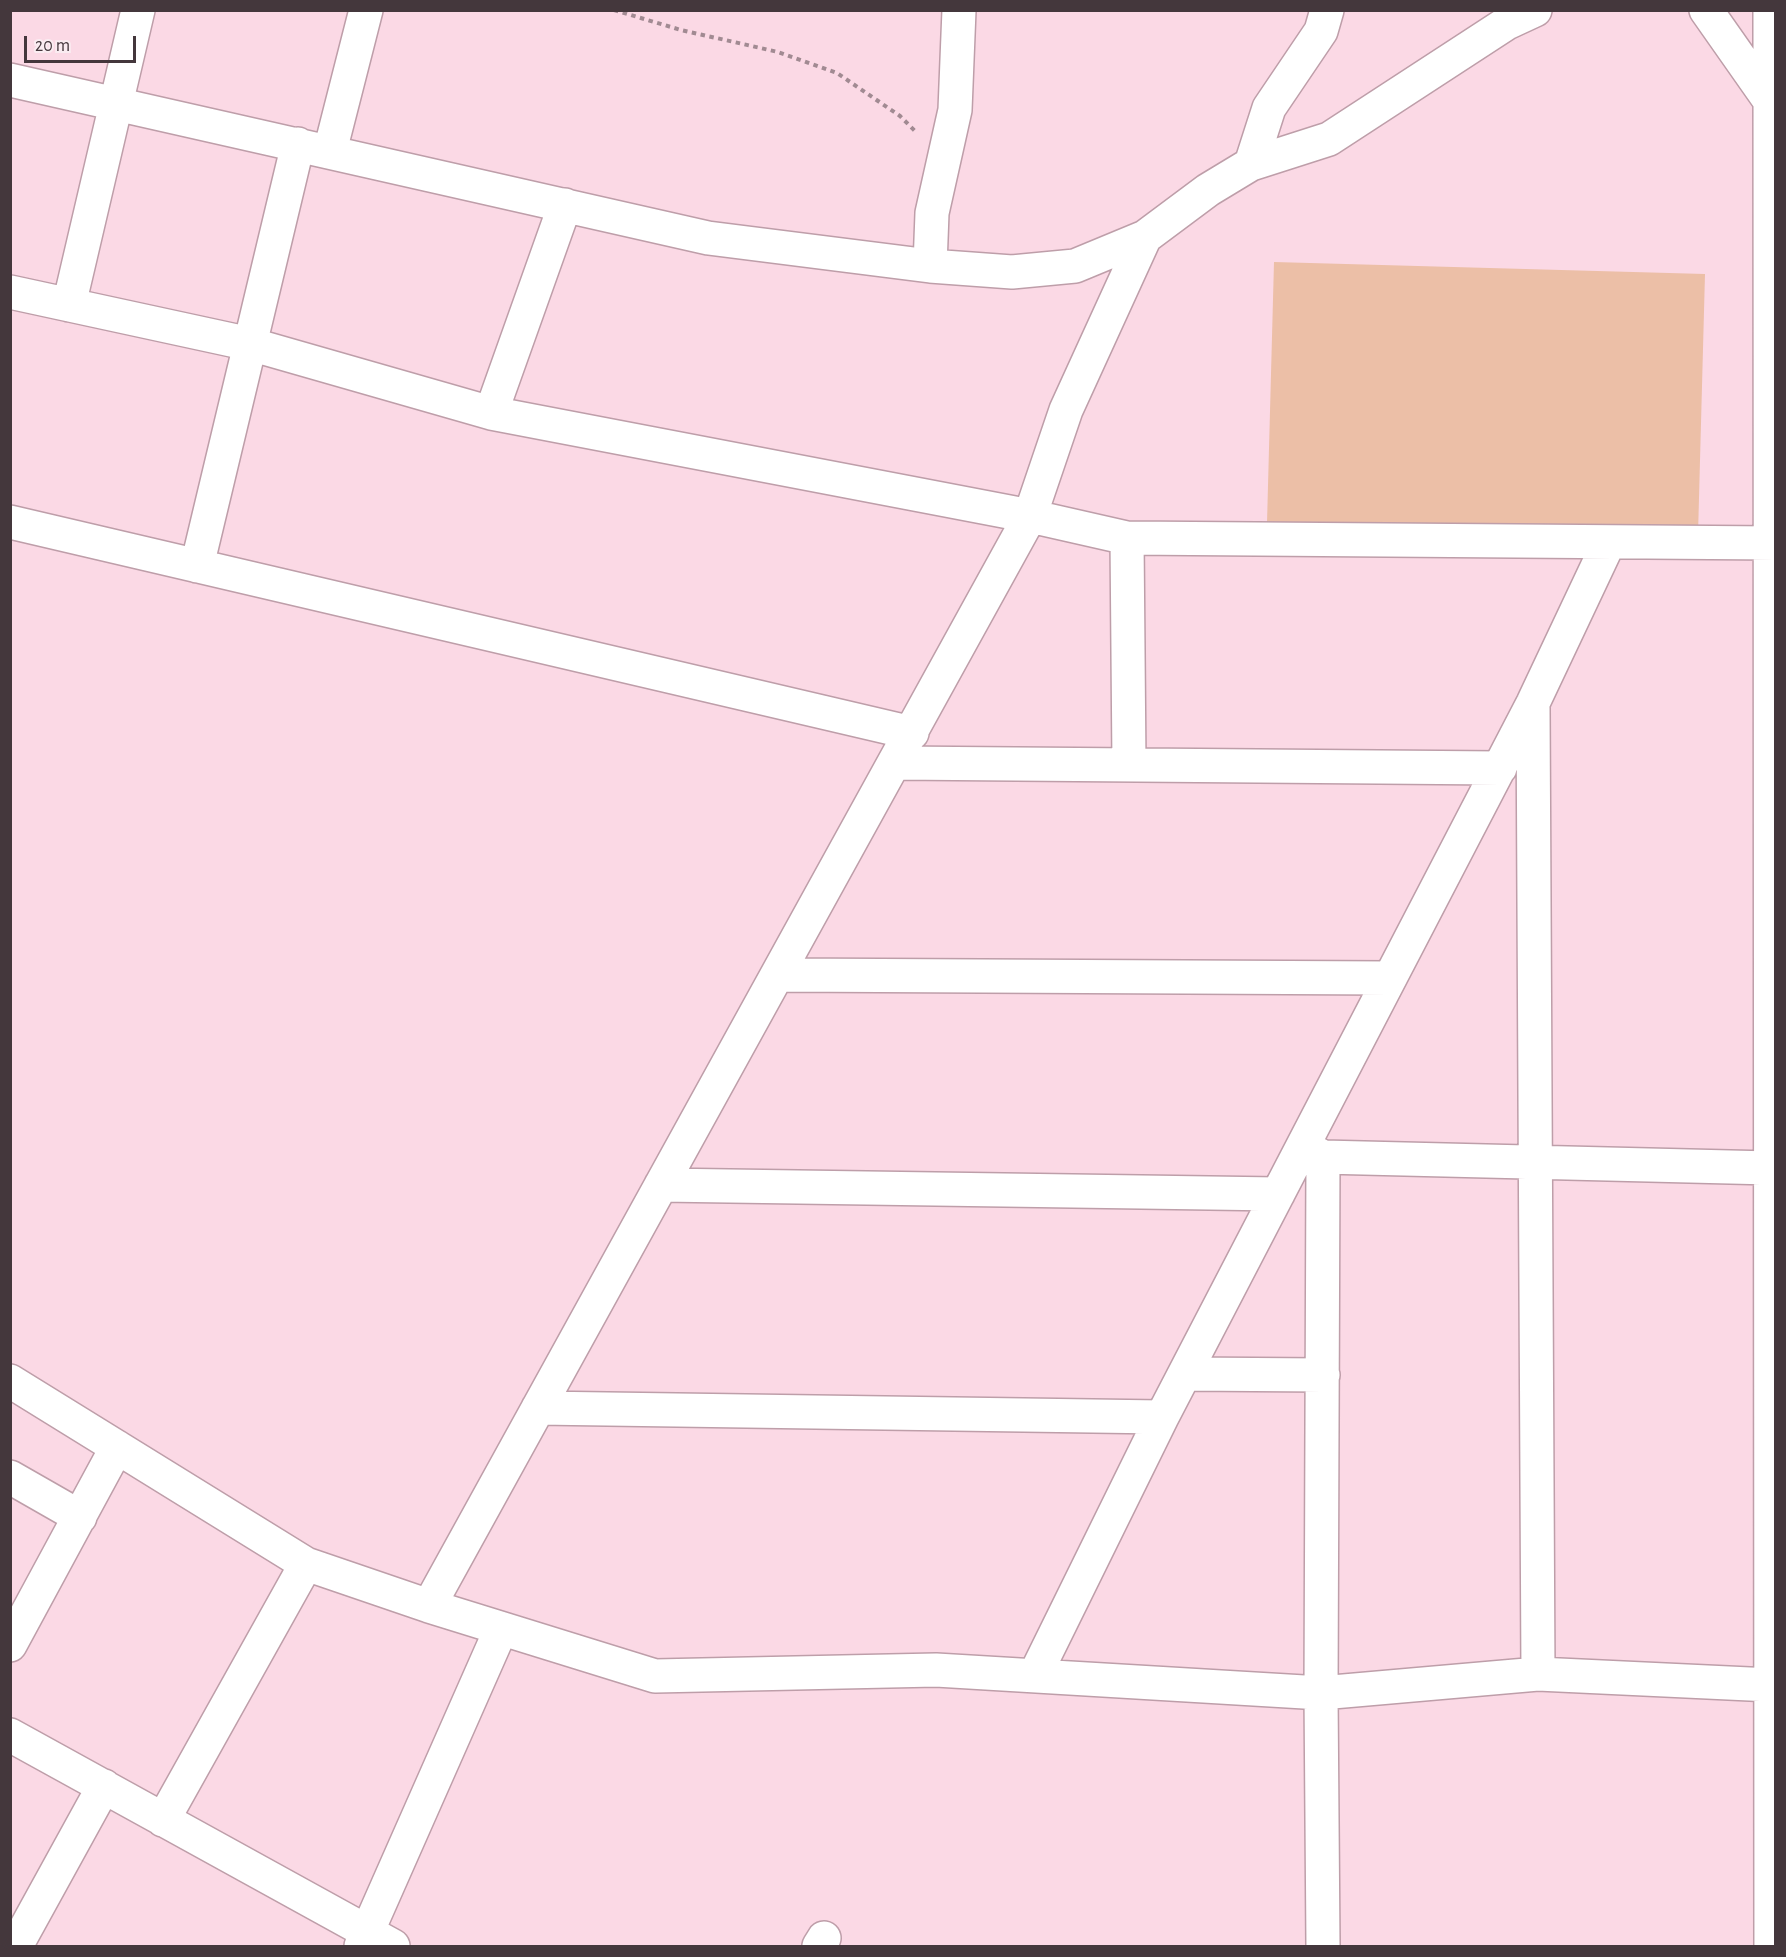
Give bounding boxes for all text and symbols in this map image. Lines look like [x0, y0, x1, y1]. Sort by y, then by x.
scale bar [27, 24, 140, 62]
text: 20 m [35, 37, 70, 55]

